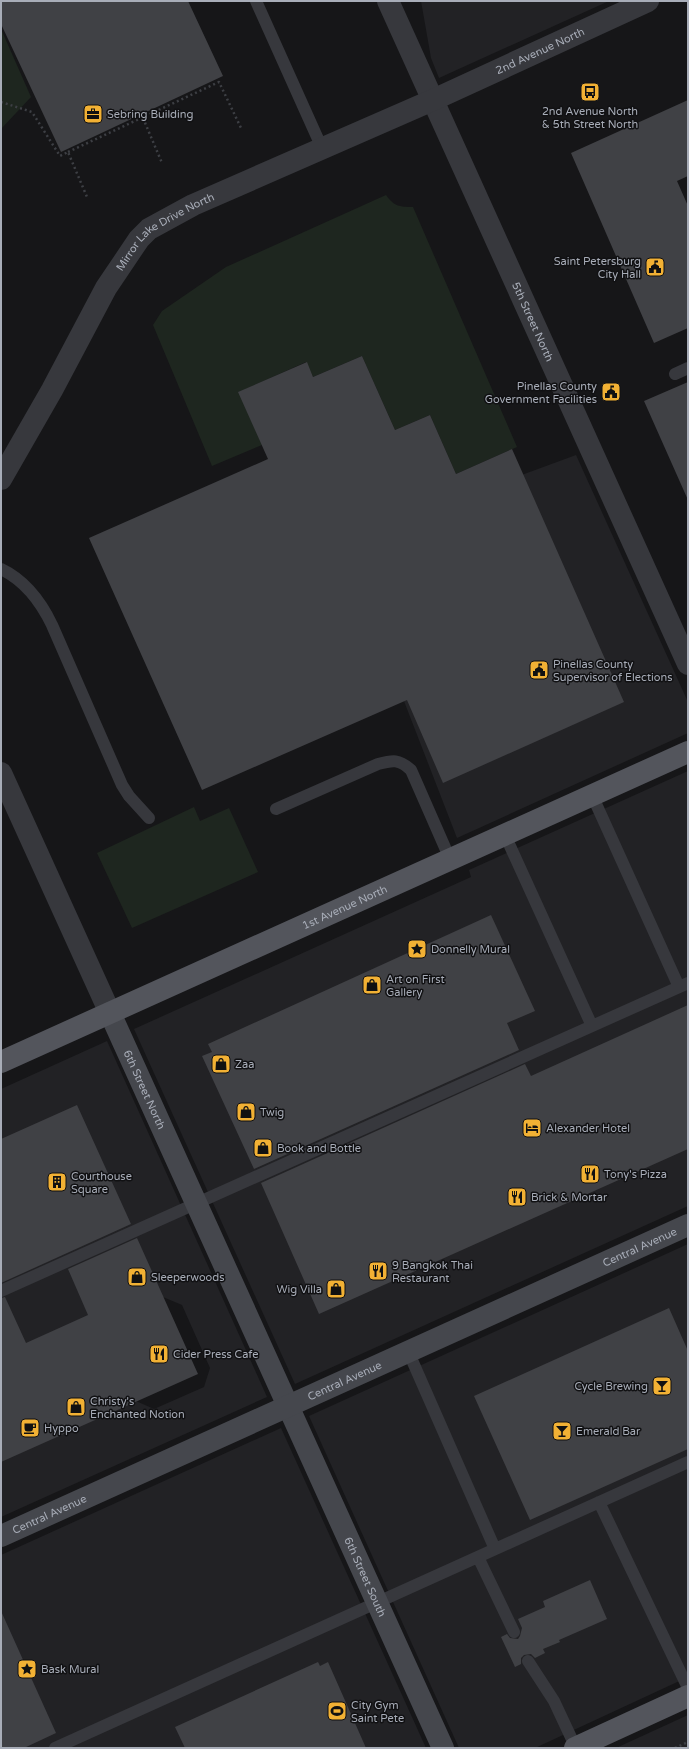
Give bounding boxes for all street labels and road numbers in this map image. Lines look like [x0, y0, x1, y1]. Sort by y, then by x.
street label: 2nd Avenue North [493, 25, 586, 77]
street label: Mirror Lake Drive North [113, 190, 216, 273]
street label: 5th Street North [510, 280, 557, 363]
street label: 1st Avenue North [300, 882, 389, 932]
street label: 6th Street North [121, 1048, 168, 1131]
street label: Central Avenue [601, 1225, 679, 1269]
street label: Central Avenue [305, 1358, 384, 1403]
street label: Central Avenue [10, 1492, 88, 1537]
street label: 6th Street South [342, 1535, 389, 1619]

